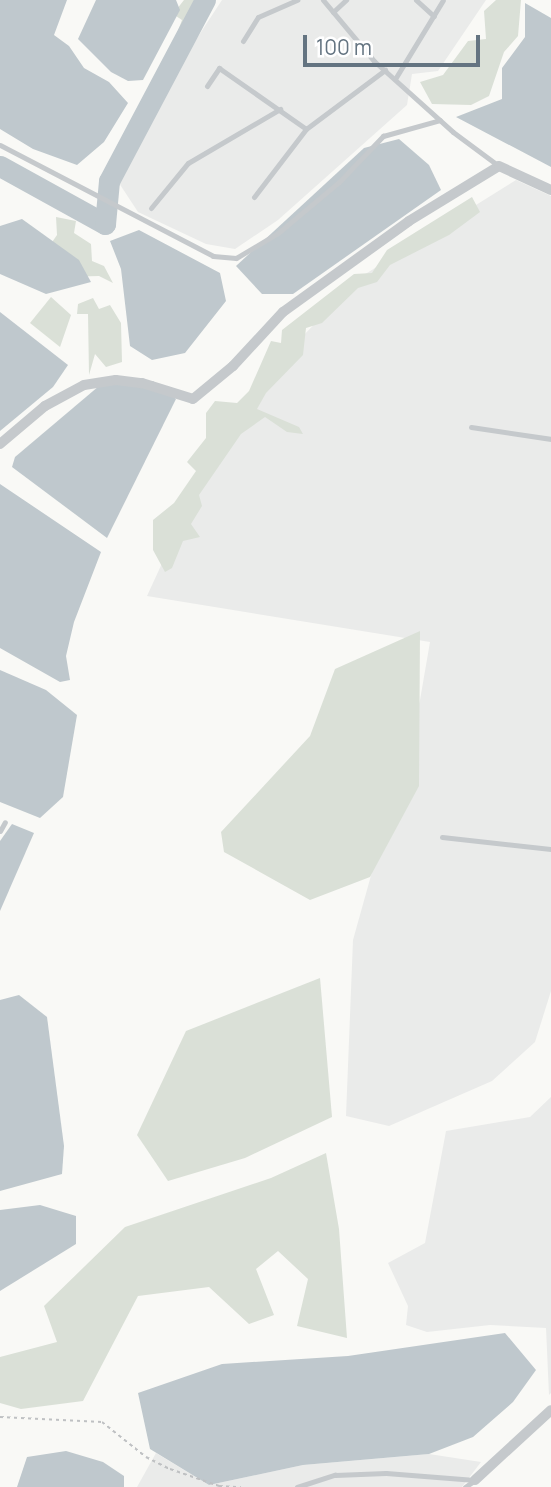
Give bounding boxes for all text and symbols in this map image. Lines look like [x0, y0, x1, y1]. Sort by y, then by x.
scale bar [306, 21, 483, 65]
text: 100 m [316, 33, 372, 61]

